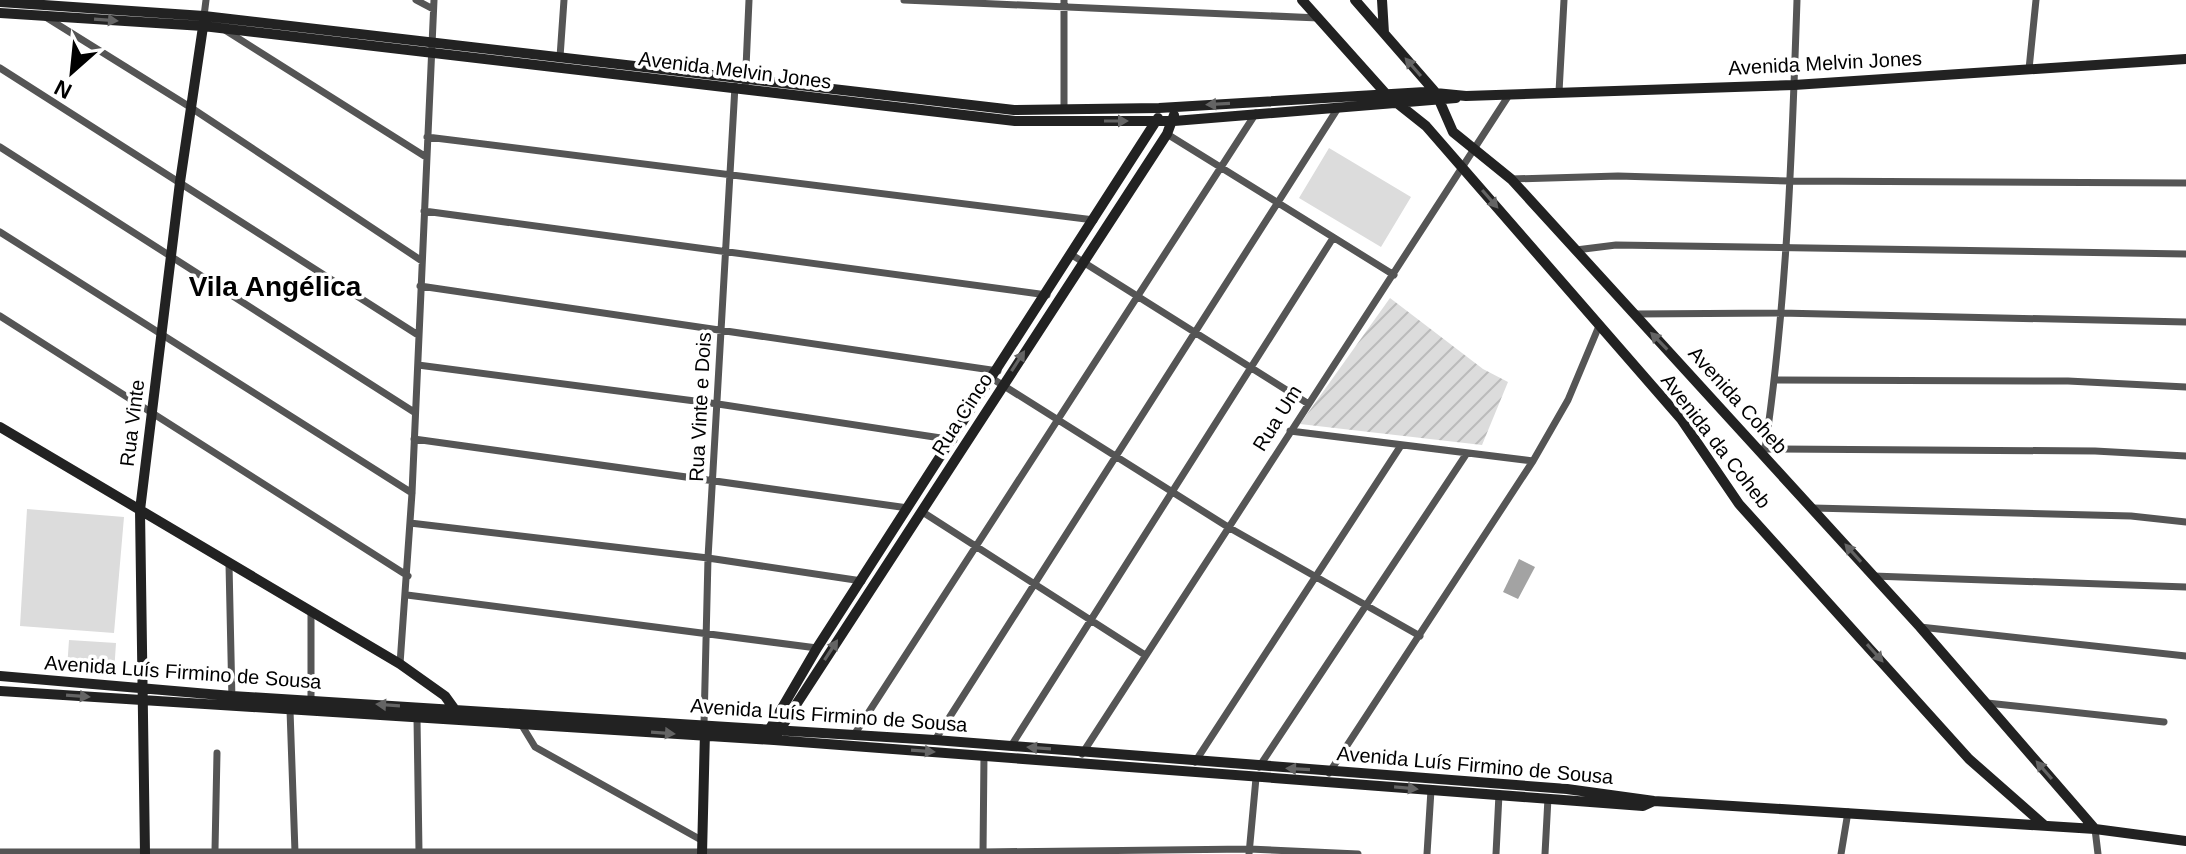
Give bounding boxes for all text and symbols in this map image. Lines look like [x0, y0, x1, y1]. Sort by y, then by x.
one-way arrow [94, 14, 119, 27]
north arrow [32, 32, 112, 112]
street label: Avenida Melvin Jones [637, 47, 833, 93]
street label: Avenida Melvin Jones [1727, 47, 1923, 79]
one-way arrow [1405, 57, 1422, 77]
text: N [50, 75, 76, 104]
one-way arrow [1205, 98, 1230, 111]
one-way arrow [1104, 115, 1129, 127]
one-way arrow [1480, 190, 1498, 209]
district label: Vila Angélica [189, 271, 362, 302]
street label: Rua Vinte e Dois [685, 332, 715, 482]
one-way arrow [1651, 332, 1669, 351]
street label: Avenida Coheb [1684, 342, 1792, 458]
one-way arrow [1010, 350, 1024, 372]
street label: Rua Cinco [927, 369, 997, 459]
street label: Avenida da Coheb [1657, 370, 1775, 512]
street label: Rua Vinte [116, 378, 148, 468]
street label: Rua Um [1248, 381, 1306, 455]
one-way arrow [1845, 544, 1863, 563]
one-way arrow [823, 639, 837, 661]
one-way arrow [1866, 642, 1883, 662]
street label: Avenida Luís Firmino de Sousa [44, 651, 323, 693]
one-way arrow [66, 690, 91, 703]
street label: Avenida Luís Firmino de Sousa [690, 694, 969, 736]
one-way arrow [375, 698, 400, 711]
one-way arrow [651, 727, 676, 740]
one-way arrow [1026, 741, 1051, 754]
street label: Avenida Luís Firmino de Sousa [1336, 742, 1615, 788]
one-way arrow [911, 745, 936, 758]
one-way arrow [2035, 760, 2053, 779]
one-way arrow [1285, 762, 1310, 775]
one-way arrow [1393, 782, 1418, 795]

